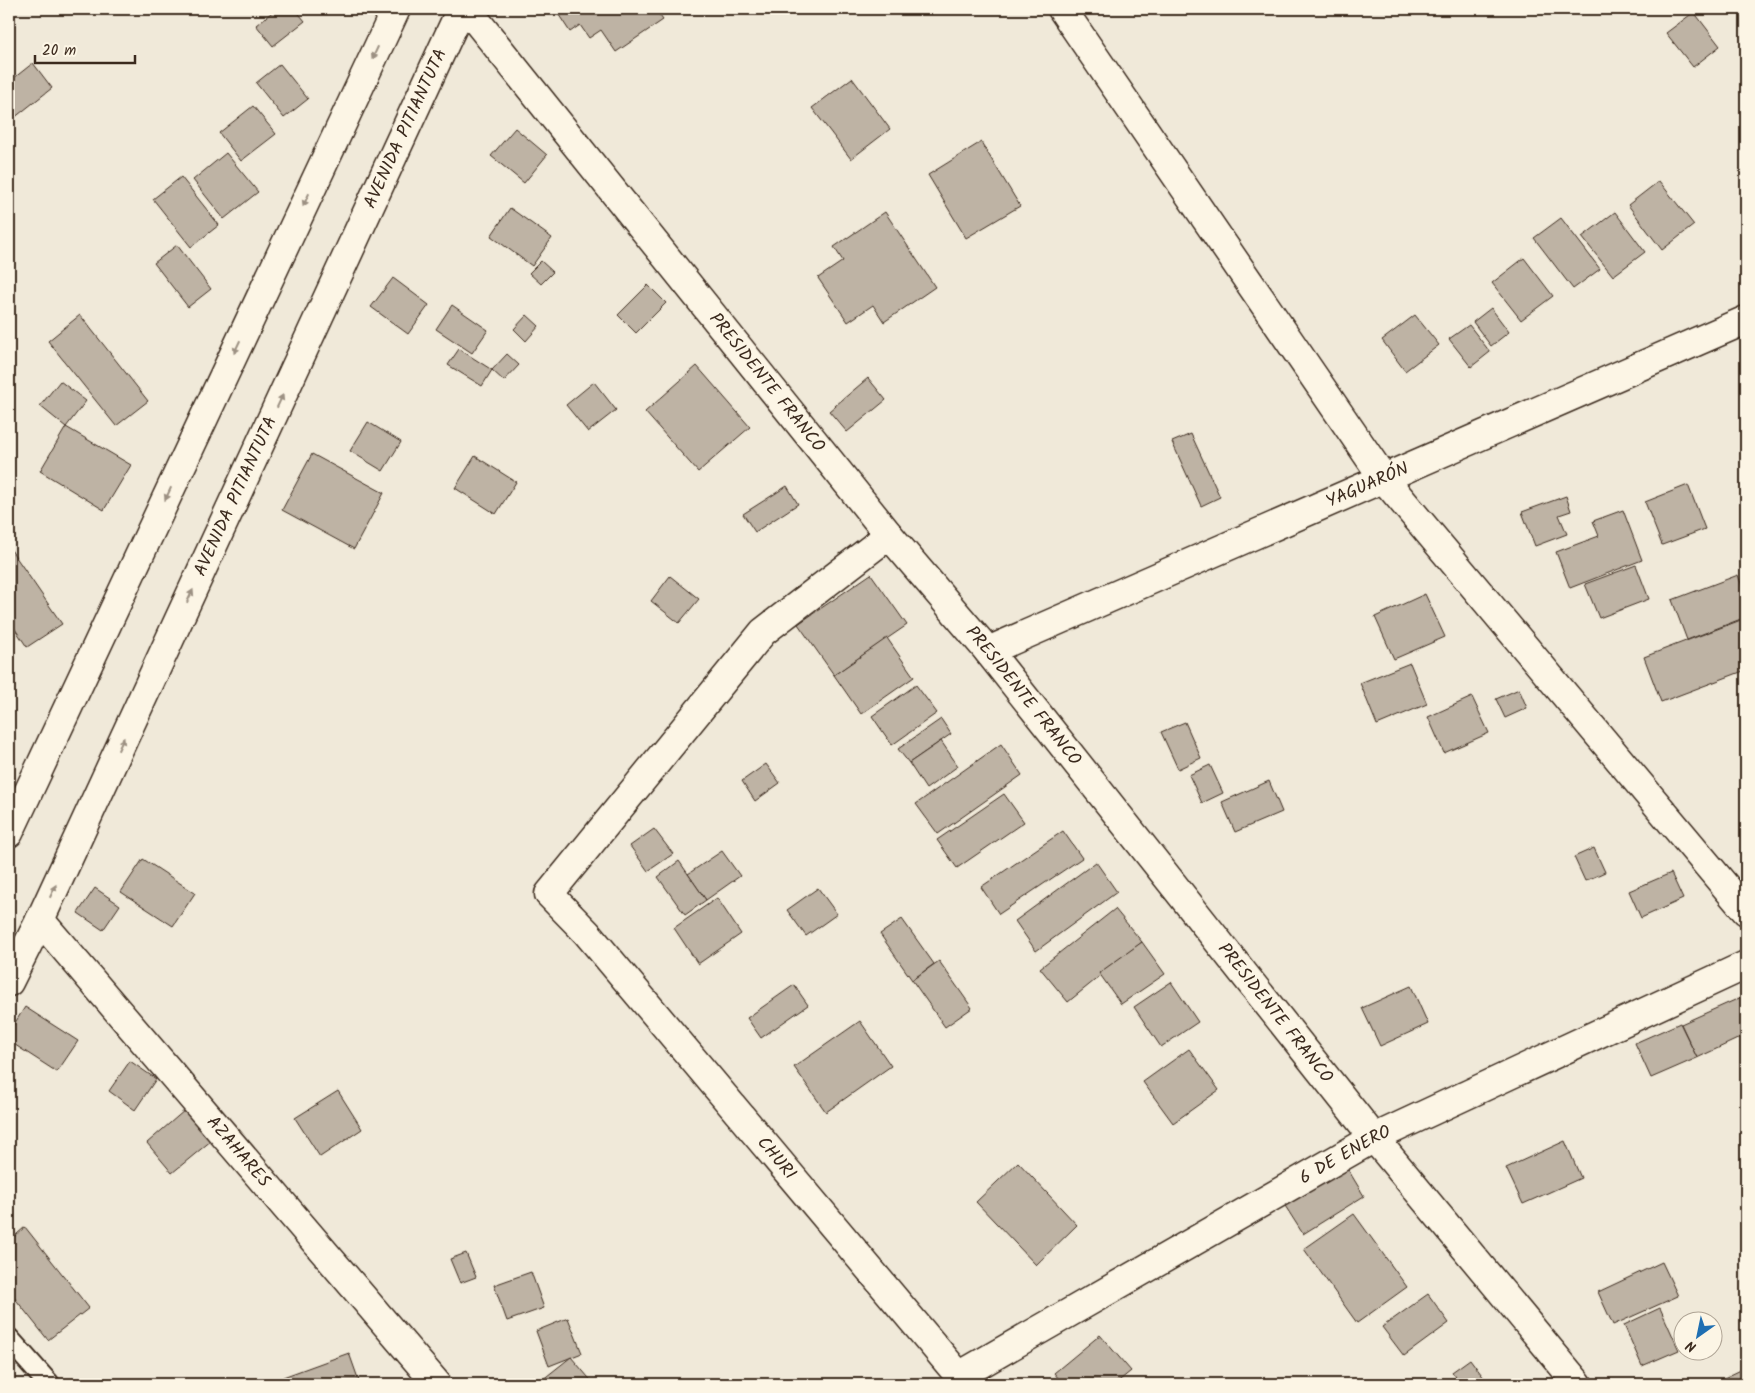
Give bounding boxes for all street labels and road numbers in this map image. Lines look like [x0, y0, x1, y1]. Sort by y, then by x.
street label: AVENIDA PITIANTUTA [356, 44, 455, 214]
street label: PRESIDENTE FRANCO [701, 306, 832, 459]
street label: AVENIDA PITIANTUTA [186, 412, 285, 581]
street label: YAGUARÓN [1321, 454, 1413, 516]
street label: PRESIDENTE FRANCO [958, 619, 1088, 772]
street label: PRESIDENTE FRANCO [1210, 937, 1340, 1090]
street label: AZAHARES [199, 1109, 278, 1194]
street label: 6 DE ENERO [1294, 1118, 1396, 1192]
street label: CHURI [749, 1130, 803, 1187]

